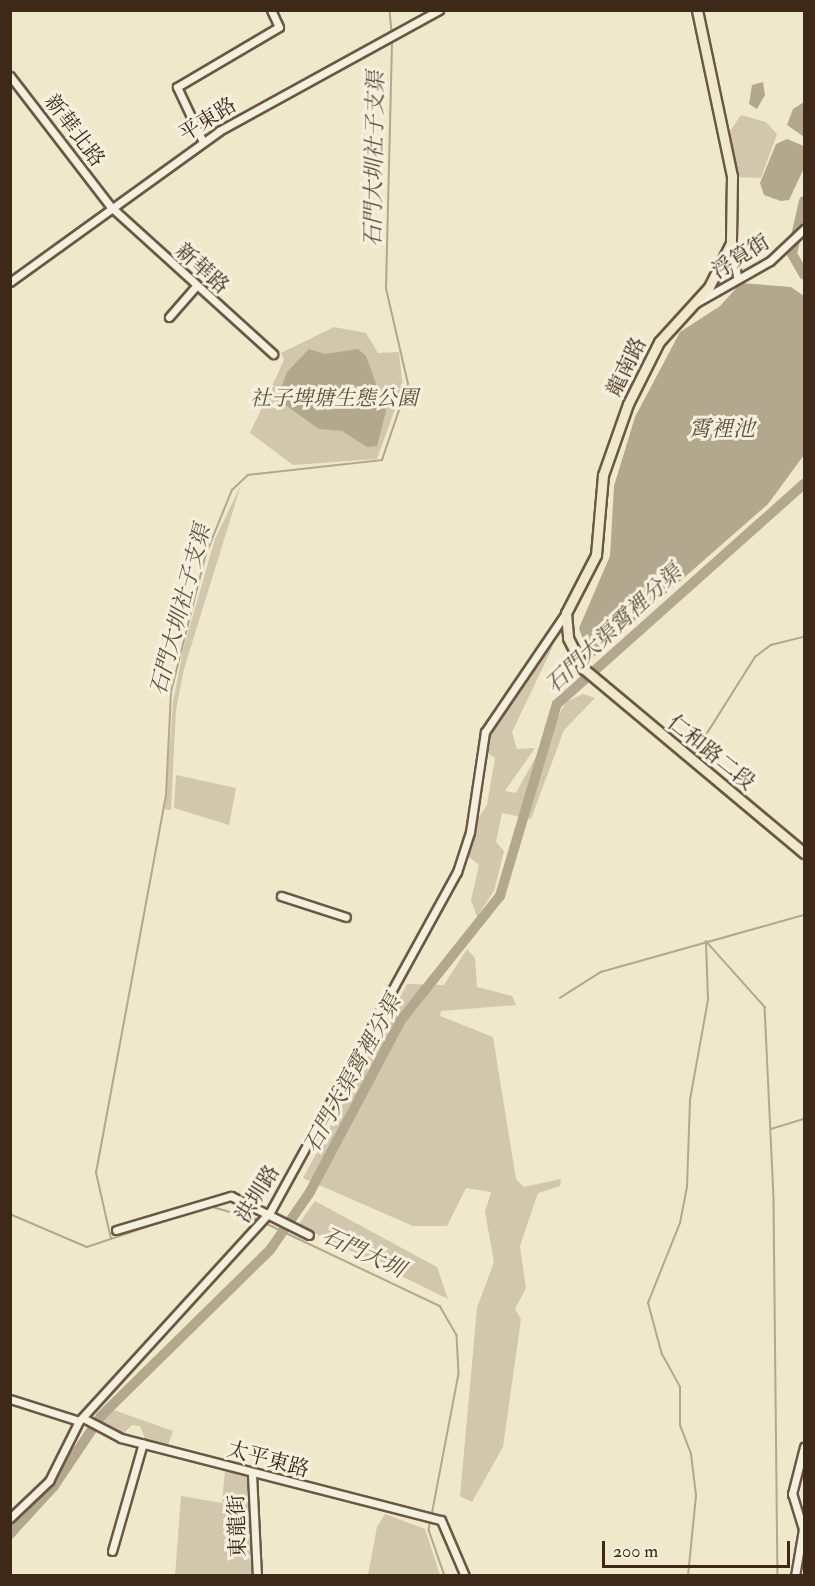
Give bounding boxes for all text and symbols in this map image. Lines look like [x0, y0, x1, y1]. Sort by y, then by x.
water label: 石門大圳社子支渠 [360, 71, 390, 247]
street label: 新華北路 [39, 90, 109, 172]
street label: 平東路 [175, 93, 241, 147]
street label: 浮筧街 [708, 230, 774, 284]
street label: 新華路 [170, 239, 234, 299]
street label: 龍南路 [602, 333, 652, 401]
park label: 社子埤塘生態公園 [250, 386, 418, 412]
water label: 霄裡池 [689, 417, 755, 443]
water label: 石門大圳社子支渠 [145, 522, 217, 698]
water label: 石門大渠霄裡分渠 [541, 559, 687, 699]
street label: 仁和路二段 [662, 710, 760, 796]
water label: 石門大渠霄裡分渠 [299, 991, 407, 1157]
street label: 洪圳路 [231, 1161, 285, 1227]
water label: 石門大圳 [318, 1222, 408, 1284]
street label: 太平東路 [224, 1437, 312, 1483]
street label: 東龍街 [224, 1494, 252, 1558]
scale bar [605, 1529, 792, 1567]
text: 200 m [613, 1540, 658, 1563]

